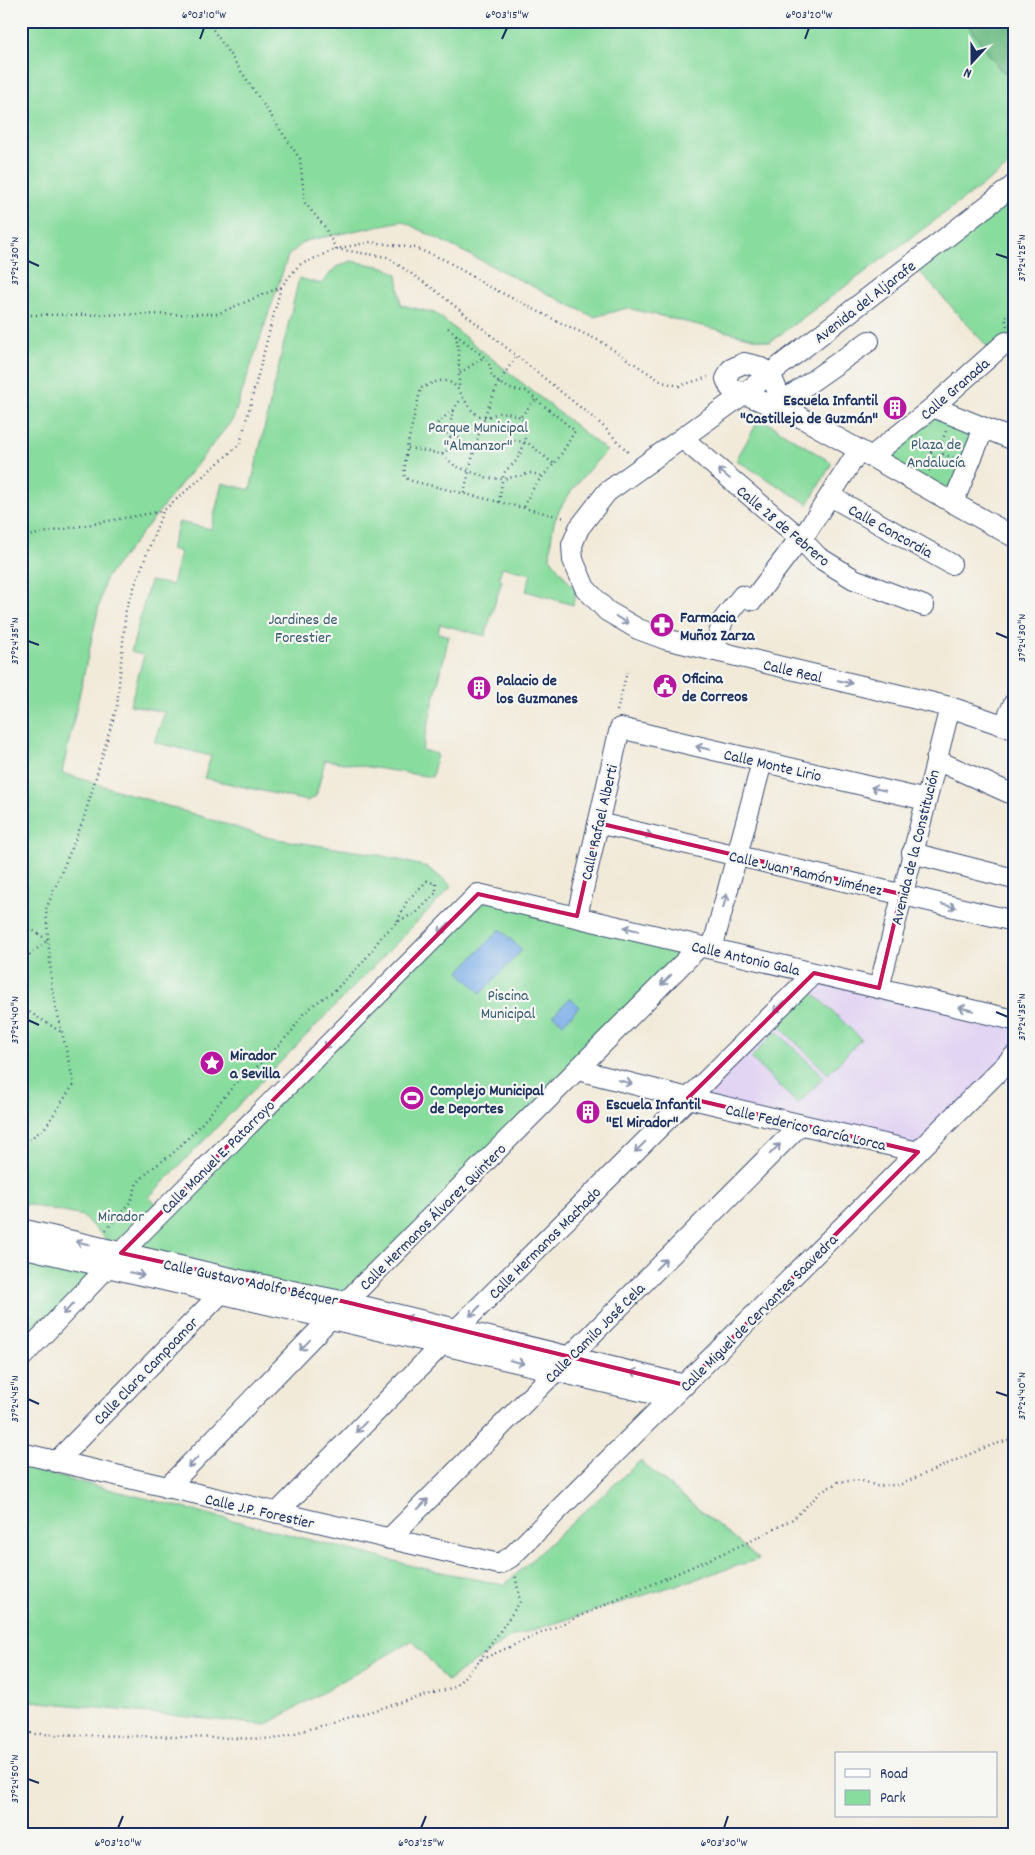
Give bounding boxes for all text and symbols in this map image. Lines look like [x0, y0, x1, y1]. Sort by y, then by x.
text: 6°03'10"W [182, 7, 226, 24]
text: 6°03'15"W [485, 7, 529, 24]
text: 6°03'20"W [786, 7, 833, 24]
north arrow [948, 38, 998, 88]
text: N [961, 62, 975, 83]
text: 37°24'25"N [1014, 234, 1031, 282]
text: 37°24'30"N [7, 237, 24, 285]
street label: Avenida del Aljarafe [810, 256, 921, 350]
street label: Calle Granada [916, 353, 996, 426]
place label: Escuela Infantil "Castilleja de Guzmán" [740, 390, 878, 431]
building icon: Escuela Infantil "Castilleja de Guzmán" [882, 395, 908, 421]
park label: Parque Municipal "Almanzor" [428, 417, 528, 458]
park label: Plaza de Andalucía [907, 434, 966, 475]
one-way arrow [718, 468, 731, 480]
street label: Calle 28 de Febrero [731, 481, 834, 573]
street label: Calle Concordia [843, 499, 937, 565]
place label: Farmacia Muñoz Zarza [680, 607, 756, 648]
park label: Jardines de Forestier [268, 609, 338, 650]
pharmacy icon: Farmacia Muñoz Zarza [649, 612, 675, 638]
text: 37°24'30"N [1014, 614, 1031, 662]
one-way arrow [614, 615, 628, 625]
text: 37°24'35"N [7, 617, 24, 665]
street label: Calle Real [761, 654, 824, 690]
place label: Oficina de Correos [682, 668, 748, 709]
place label: Palacio de los Guzmanes [496, 670, 578, 711]
public building icon: Oficina de Correos [652, 673, 678, 699]
building icon: Palacio de los Guzmanes [466, 675, 492, 701]
one-way arrow [836, 678, 852, 687]
one-way arrow [696, 743, 712, 752]
street label: Calle Monte Lirio [721, 744, 824, 789]
street label: Calle Rafael Alberti [576, 762, 625, 883]
street label: Avenida de la Constitución [886, 768, 947, 928]
one-way arrow [871, 784, 887, 793]
one-way arrow [637, 830, 653, 839]
street label: Calle Juan Ramón Jiménez [727, 846, 884, 903]
one-way arrow [720, 894, 730, 910]
one-way arrow [940, 902, 956, 911]
one-way arrow [438, 922, 450, 934]
one-way arrow [623, 924, 639, 933]
street label: Calle Antonio Gala [689, 936, 803, 983]
one-way arrow [660, 974, 672, 986]
park label: Piscina Municipal [481, 985, 536, 1026]
text: 37°24'35"N [1014, 993, 1031, 1041]
text: 37°24'40"N [7, 996, 24, 1044]
one-way arrow [773, 1001, 786, 1013]
one-way arrow [959, 1004, 975, 1013]
one-way arrow [323, 1037, 335, 1049]
place label: Mirador a Sevilla [230, 1045, 281, 1086]
place icon: Mirador a Sevilla [199, 1050, 225, 1076]
one-way arrow [616, 1078, 632, 1087]
place label: Complejo Municipal de Deportes [430, 1080, 544, 1121]
sports icon: Complejo Municipal de Deportes [399, 1085, 425, 1111]
place label: Escuela Infantil "El Mirador" [606, 1094, 701, 1135]
street label: Calle Manuel E. Patarroyo [156, 1095, 281, 1220]
building icon: Escuela Infantil "El Mirador" [575, 1099, 601, 1125]
street label: Calle Federico García Lorca [723, 1099, 888, 1158]
street label: Calle Hermanos Álvarez Quintero [355, 1139, 513, 1297]
one-way arrow [634, 1141, 646, 1153]
one-way arrow [769, 1143, 781, 1155]
street label: Calle Hermanos Machado [484, 1182, 607, 1305]
park label: Mirador [98, 1206, 144, 1229]
street label: Calle Miguel de Cervantes Saavedra [676, 1229, 844, 1398]
one-way arrow [75, 1238, 91, 1248]
street label: Calle Gustavo Adolfo Bécquer [161, 1254, 340, 1313]
one-way arrow [655, 1258, 667, 1271]
one-way arrow [128, 1270, 144, 1279]
street label: Calle Camilo José Cela [540, 1278, 652, 1389]
one-way arrow [62, 1302, 74, 1315]
one-way arrow [469, 1305, 482, 1317]
street label: Calle Clara Campoamor [89, 1312, 205, 1431]
one-way arrow [404, 1314, 420, 1323]
one-way arrow [299, 1339, 311, 1351]
one-way arrow [508, 1358, 524, 1367]
one-way arrow [630, 1368, 646, 1377]
text: 37°24'40"N [1014, 1372, 1031, 1420]
text: 37°24'45"N [7, 1375, 24, 1423]
one-way arrow [355, 1421, 368, 1433]
one-way arrow [187, 1456, 199, 1468]
street label: Calle J.P. Forestier [202, 1489, 316, 1536]
one-way arrow [417, 1498, 429, 1511]
legend [835, 1752, 998, 1818]
text: 37°24'50"N [7, 1755, 24, 1803]
text: Road [880, 1764, 908, 1786]
text: Park [880, 1788, 906, 1810]
text: 6°03'20"W [95, 1835, 142, 1852]
text: 6°03'25"W [398, 1835, 444, 1852]
text: 6°03'30"W [701, 1835, 748, 1852]

